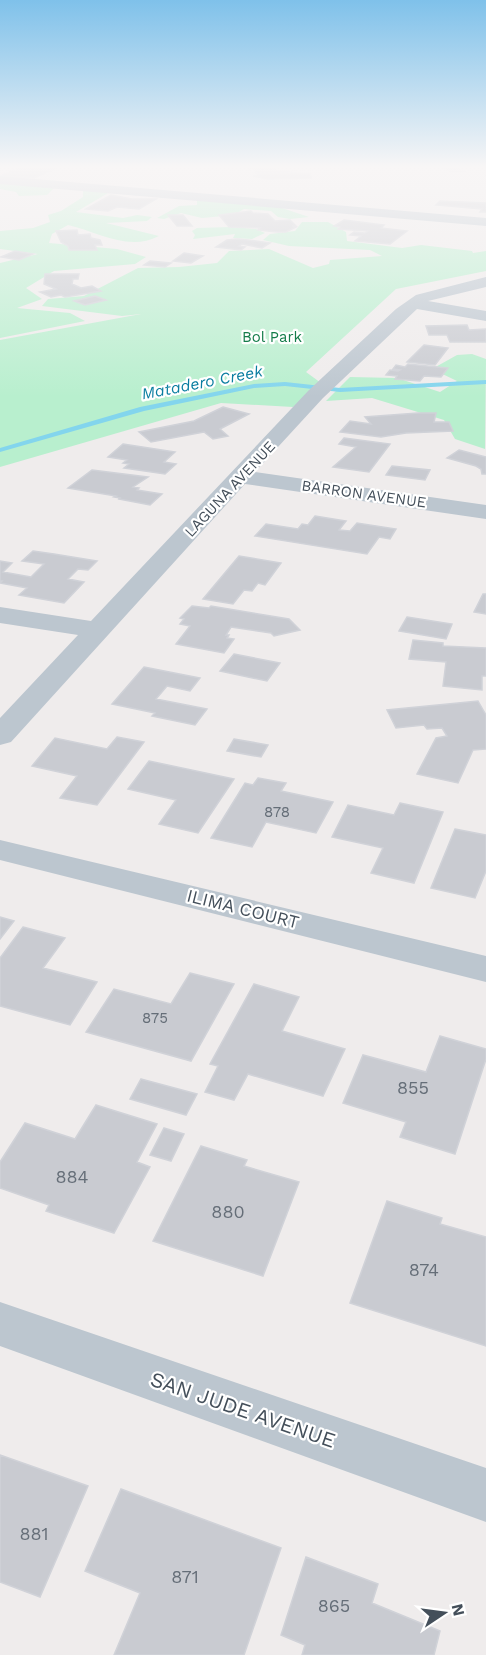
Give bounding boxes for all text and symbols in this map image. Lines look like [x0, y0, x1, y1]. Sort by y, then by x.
park label: Bol Park [242, 328, 303, 346]
water label: Matadero Creek [140, 361, 265, 404]
street label: LAGUNA AVENUE [181, 437, 279, 541]
street label: BARRON AVENUE [301, 476, 427, 512]
house number: 878 [264, 803, 290, 821]
street label: ILIMA COURT [185, 884, 302, 933]
house number: 875 [142, 1009, 168, 1027]
house number: 855 [397, 1077, 429, 1098]
house number: 884 [55, 1166, 89, 1187]
house number: 880 [211, 1201, 245, 1222]
house number: 874 [409, 1259, 439, 1280]
street label: SAN JUDE AVENUE [147, 1366, 339, 1453]
house number: 881 [19, 1523, 49, 1544]
house number: 871 [171, 1566, 199, 1587]
north arrow [414, 1583, 474, 1643]
house number: 865 [318, 1595, 350, 1616]
text: N [448, 1602, 469, 1618]

